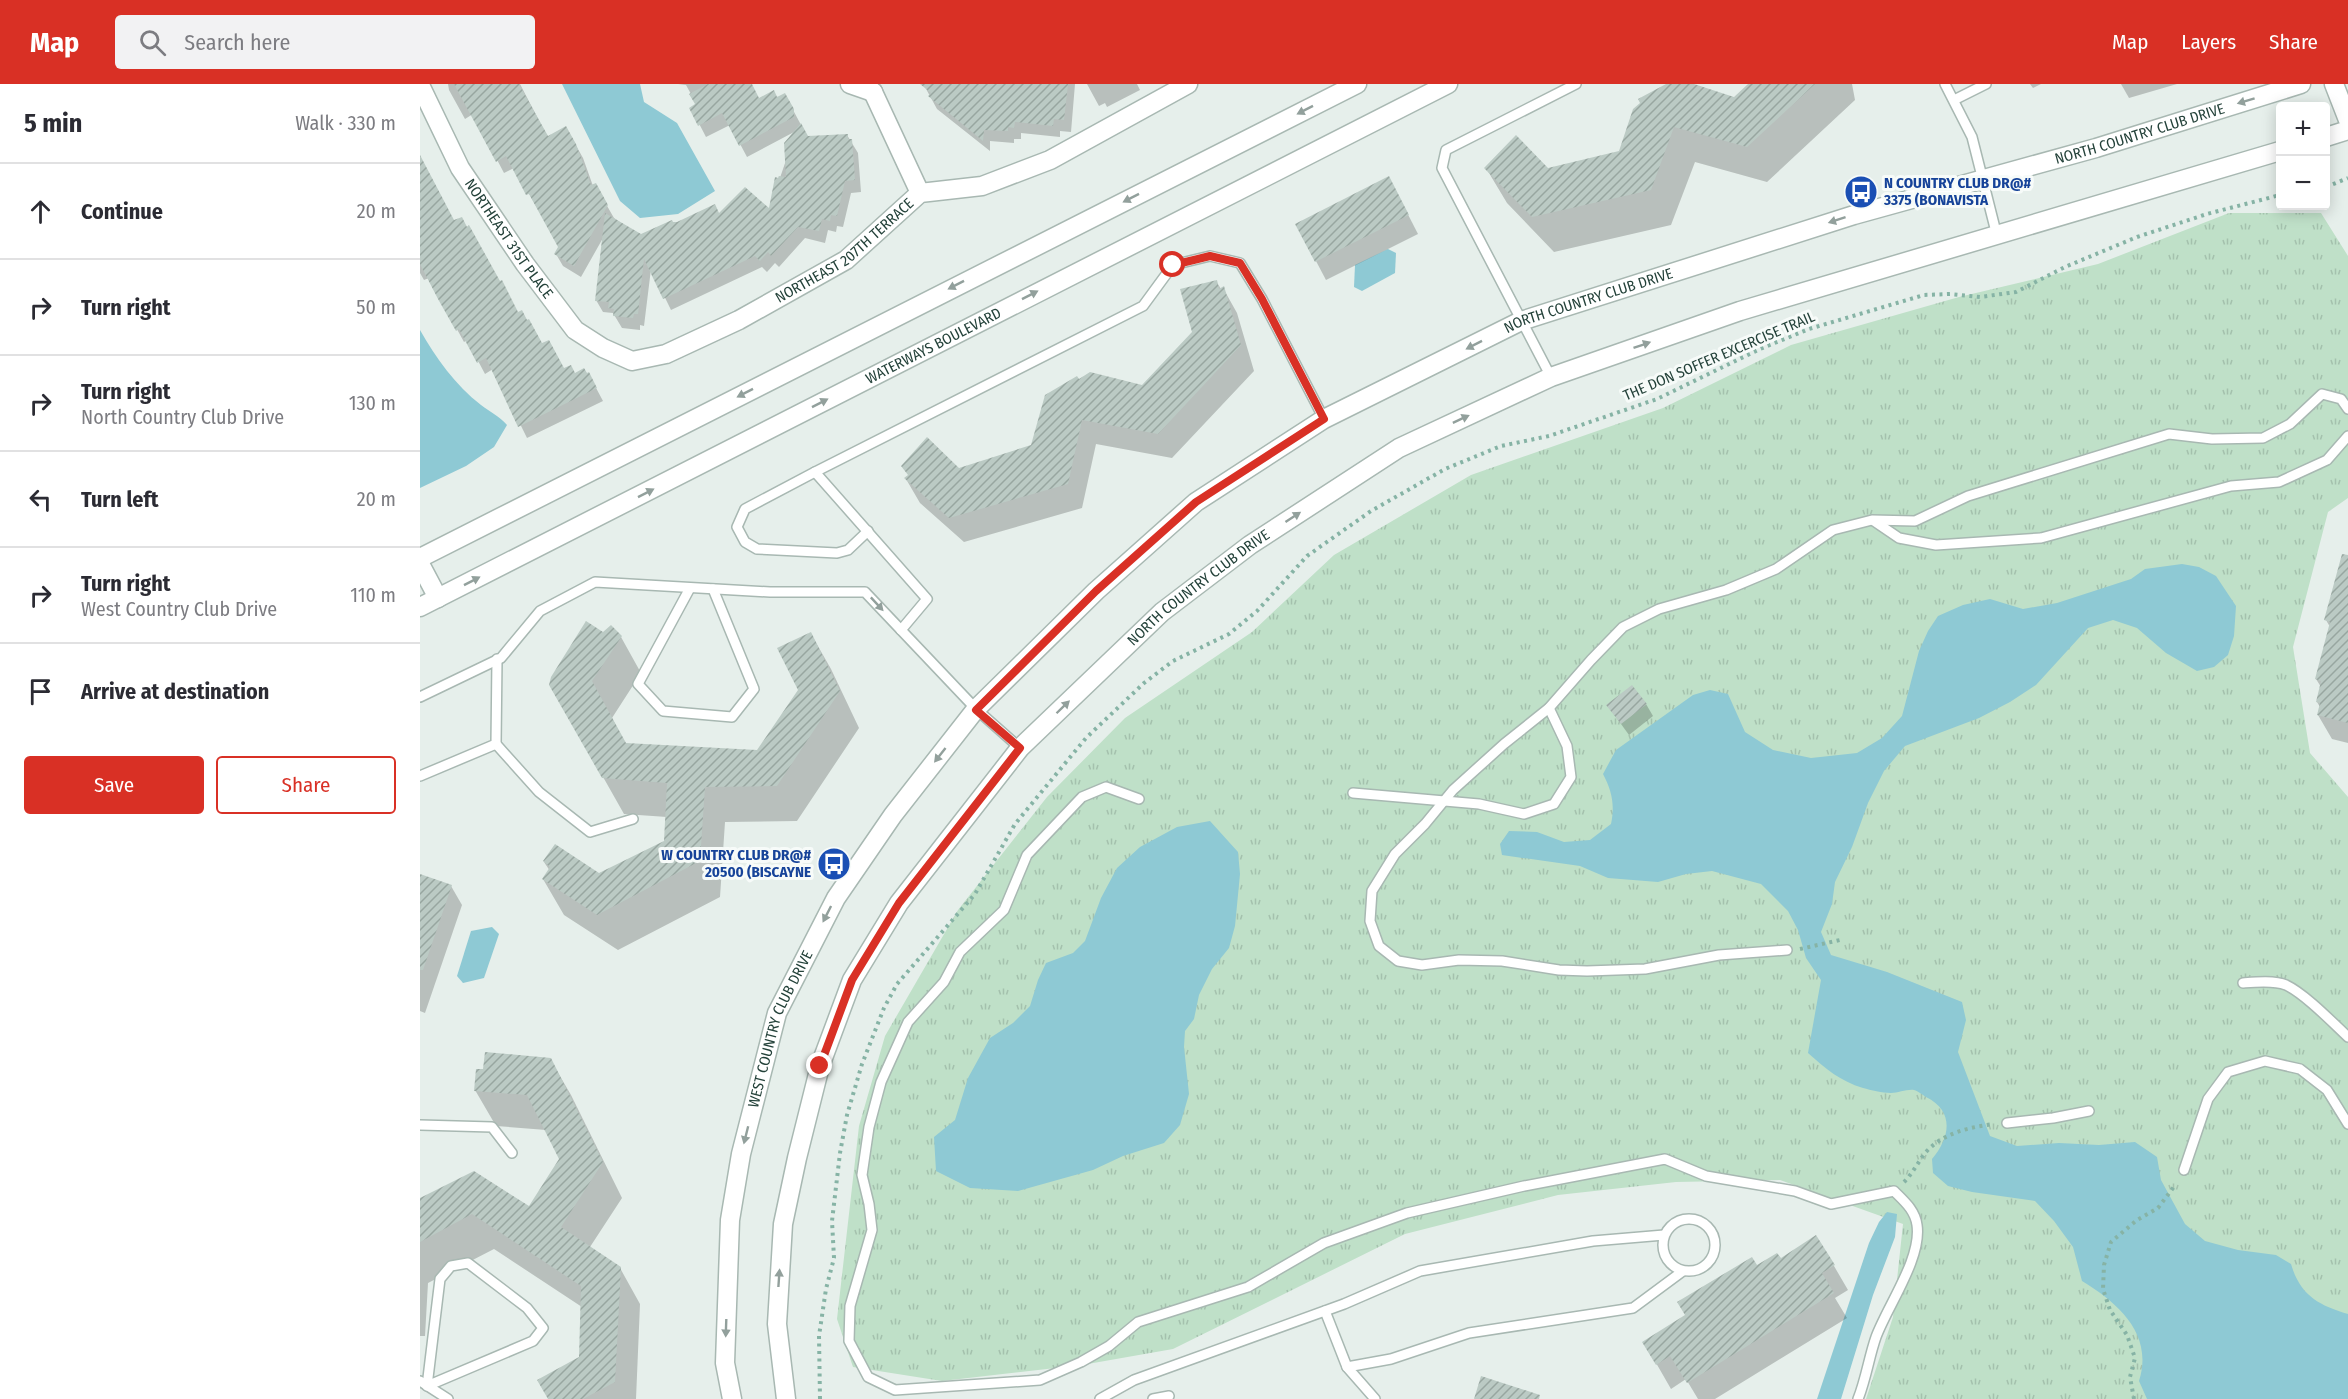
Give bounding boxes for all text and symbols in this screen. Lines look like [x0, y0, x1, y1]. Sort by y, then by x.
search box [115, 15, 535, 69]
text: Map [30, 26, 79, 59]
icon: search [136, 26, 169, 59]
text: Search here [184, 29, 290, 56]
text: Map [2112, 29, 2148, 55]
text: Layers [2181, 29, 2236, 55]
text: Share [2269, 29, 2318, 55]
one-way arrow [2237, 97, 2255, 106]
street label: NORTH COUNTRY CLUB DRIVE [2053, 99, 2227, 168]
map controls [2276, 102, 2330, 210]
button: + [2276, 102, 2330, 156]
one-way arrow [1296, 106, 1313, 115]
text: 5 min [24, 108, 82, 139]
text: Walk · 330 m [295, 111, 396, 135]
button: − [2276, 156, 2330, 210]
bus stop icon: N COUNTRY CLUB DR@# 3375 (BONAVISTA [1843, 174, 1879, 210]
place label: N COUNTRY CLUB DR@# 3375 (BONAVISTA [1883, 174, 2032, 209]
street label: NORTHEAST 31ST PLACE [461, 175, 557, 302]
one-way arrow [1122, 193, 1139, 203]
street label: NORTHEAST 207TH TERRACE [772, 194, 917, 307]
icon: ahead [24, 195, 57, 228]
text: Continue [81, 198, 163, 225]
text: 20 m [357, 199, 396, 223]
one-way arrow [1828, 216, 1846, 226]
route start [1159, 251, 1185, 277]
street label: NORTH COUNTRY CLUB DRIVE [1501, 264, 1675, 337]
one-way arrow [948, 281, 965, 290]
one-way arrow [1022, 290, 1039, 300]
icon: right [24, 291, 57, 324]
text: Turn right [81, 294, 170, 321]
text: 50 m [356, 295, 396, 319]
street label: WATERWAYS BOULEVARD [863, 304, 1004, 388]
street label: THE DON SOFFER EXCERCISE TRAIL [1621, 307, 1818, 405]
one-way arrow [1465, 340, 1482, 349]
one-way arrow [1633, 340, 1651, 350]
text: Turn right [81, 378, 170, 405]
icon: right [24, 387, 57, 420]
one-way arrow [736, 387, 754, 397]
text: 130 m [349, 391, 396, 415]
one-way arrow [811, 399, 828, 408]
text: North Country Club Drive [81, 405, 284, 429]
one-way arrow [1453, 414, 1470, 423]
icon: left [24, 483, 57, 516]
text: Turn left [81, 486, 159, 513]
text: 20 m [357, 487, 396, 511]
one-way arrow [638, 488, 655, 497]
one-way arrow [1285, 511, 1301, 522]
street label: NORTH COUNTRY CLUB DRIVE [1124, 526, 1273, 649]
text: Turn right [81, 570, 170, 597]
one-way arrow [464, 576, 481, 585]
icon: right [24, 579, 57, 612]
text: 110 m [350, 583, 396, 607]
text: West Country Club Drive [81, 597, 277, 621]
one-way arrow [870, 597, 884, 612]
icon: arrive [24, 675, 57, 708]
text: Arrive at destination [81, 678, 269, 705]
one-way arrow [1055, 701, 1069, 715]
one-way arrow [935, 748, 947, 763]
button: Save [24, 756, 204, 814]
button: Share [216, 756, 396, 814]
place label: W COUNTRY CLUB DR@# 20500 (BISCAYNE [661, 846, 811, 881]
bus stop icon: W COUNTRY CLUB DR@# 20500 (BISCAYNE [816, 846, 852, 882]
one-way arrow [823, 905, 833, 923]
street label: WEST COUNTRY CLUB DRIVE [744, 948, 816, 1110]
route end [806, 1052, 832, 1078]
one-way arrow [740, 1126, 750, 1144]
one-way arrow [775, 1269, 784, 1288]
one-way arrow [721, 1319, 731, 1338]

